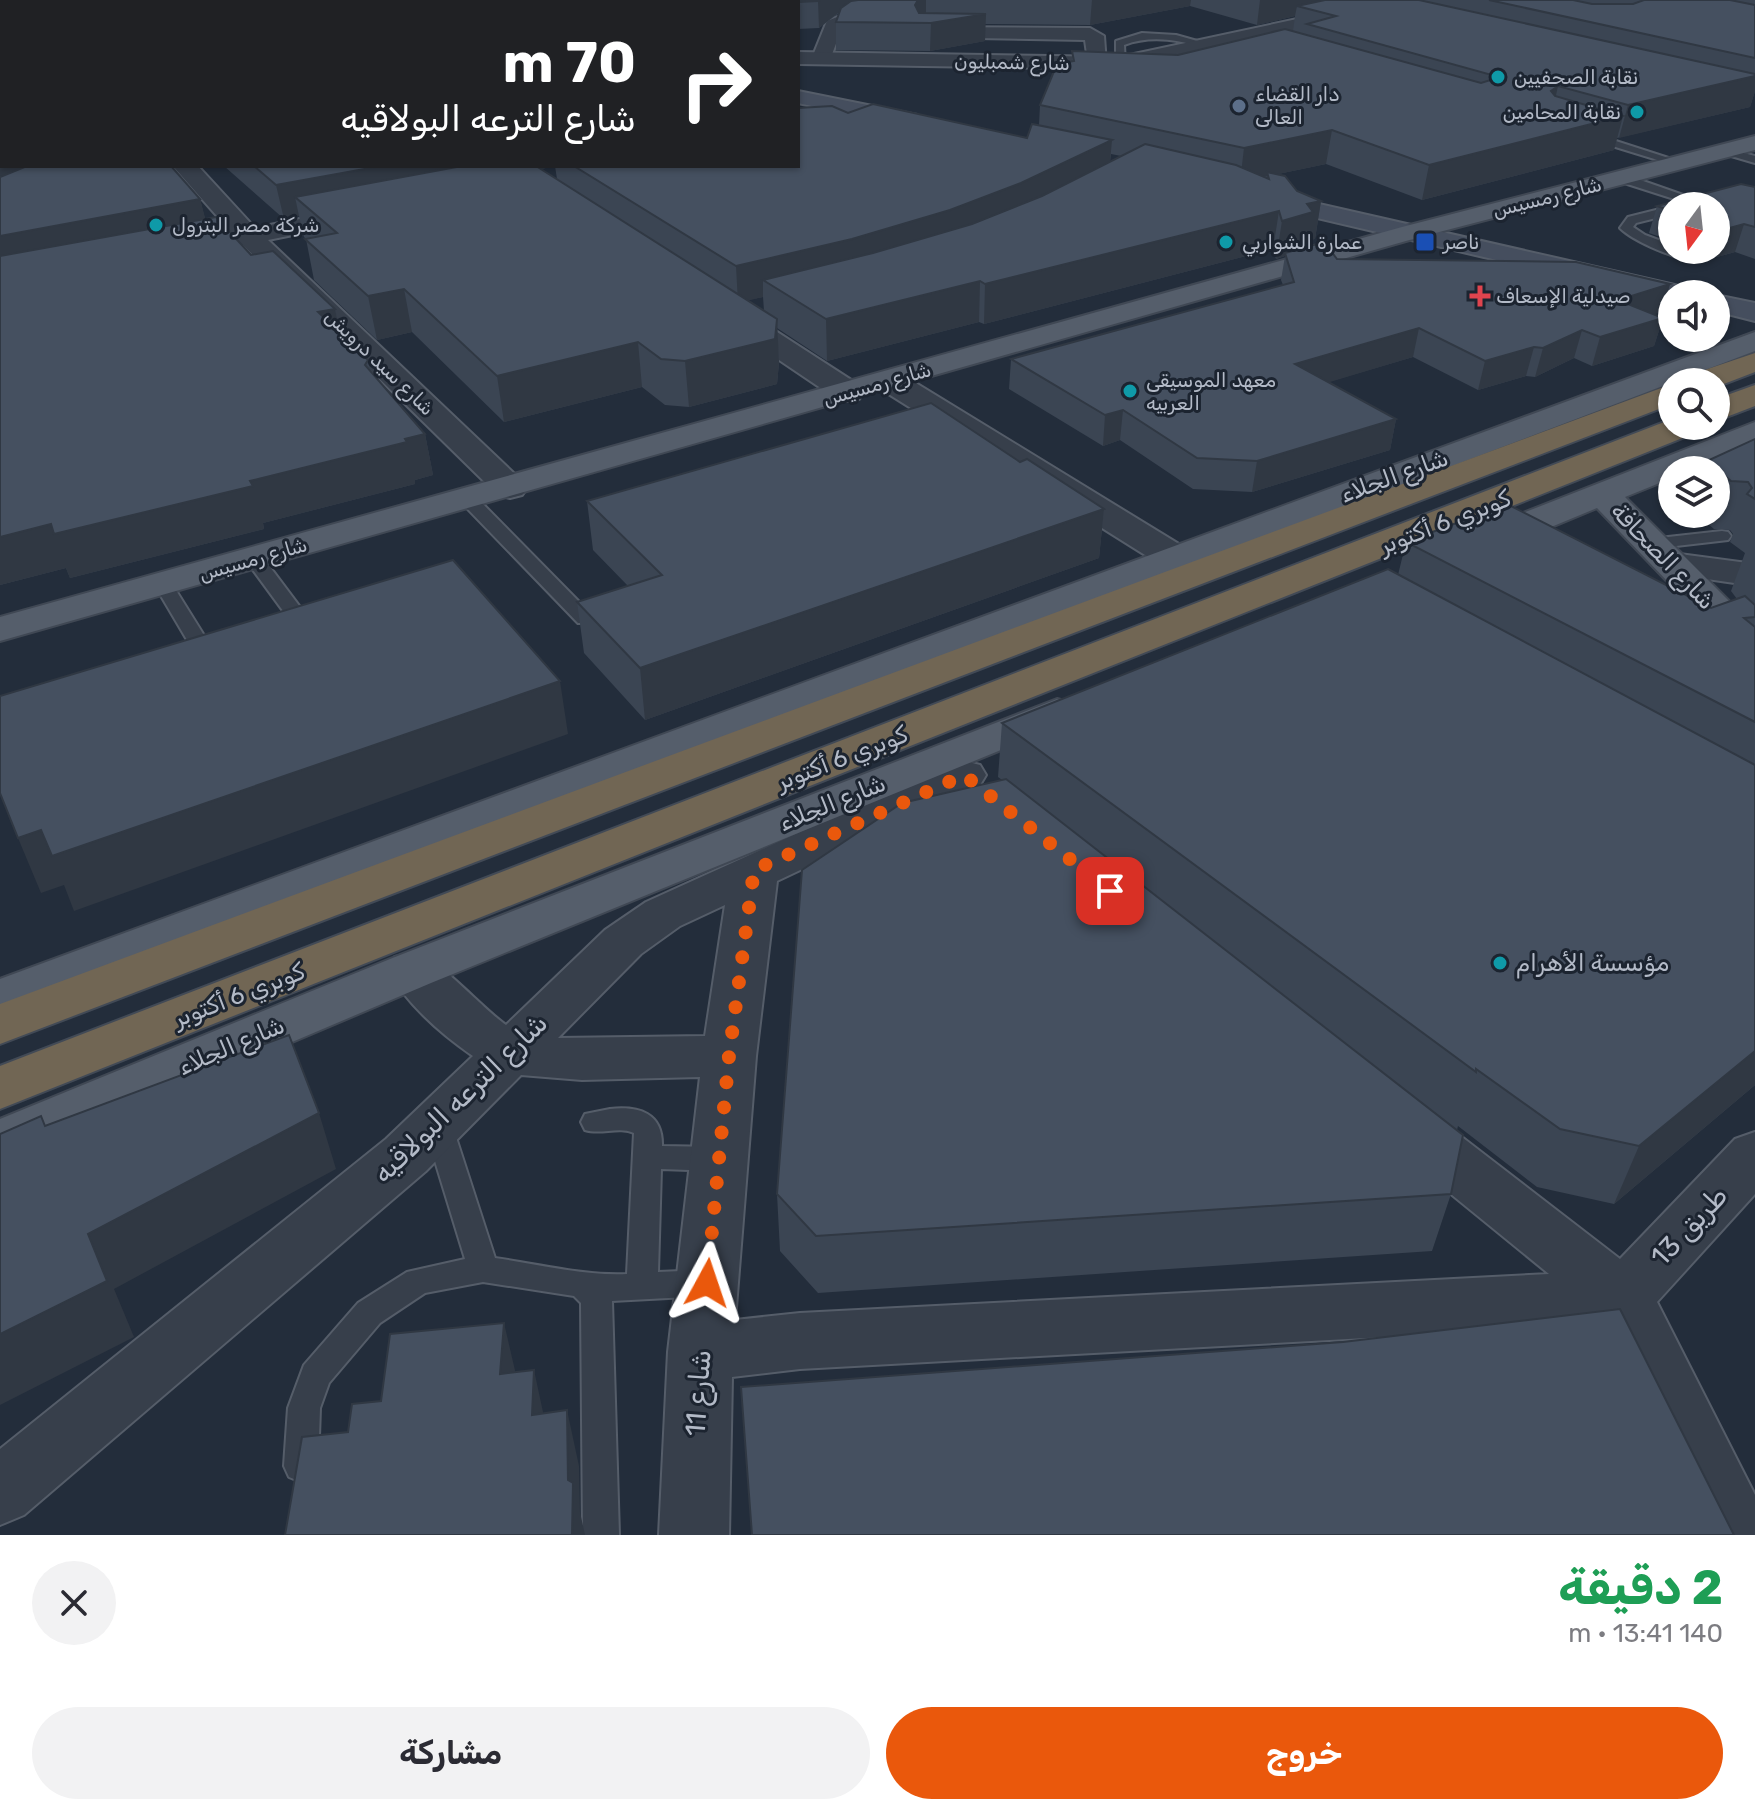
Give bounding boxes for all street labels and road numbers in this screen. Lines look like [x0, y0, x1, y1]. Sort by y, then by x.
street label: شارع شمبليون [954, 49, 1070, 77]
street label: شارع رمسيس [1490, 172, 1605, 224]
street label: شارع سيد درويش [319, 304, 440, 422]
street label: شارع رمسيس [820, 357, 934, 413]
street label: شارع الجلاء [1336, 443, 1453, 510]
street label: كوبري 6 أكتوبر [1374, 484, 1516, 563]
street label: شارع الصحافة [1604, 497, 1721, 617]
street label: شارع رمسيس [196, 532, 310, 588]
street label: كوبري 6 أكتوبر [771, 720, 913, 799]
street label: شارع الجلاء [774, 769, 890, 839]
street label: كوبري 6 أكتوبر [168, 957, 310, 1036]
street label: شارع الترعه البولاقيه [366, 1006, 556, 1192]
street label: شارع الجلاء [173, 1011, 289, 1083]
street label: طريق 13 [1644, 1179, 1734, 1273]
street label: شارع 11 [679, 1349, 720, 1438]

